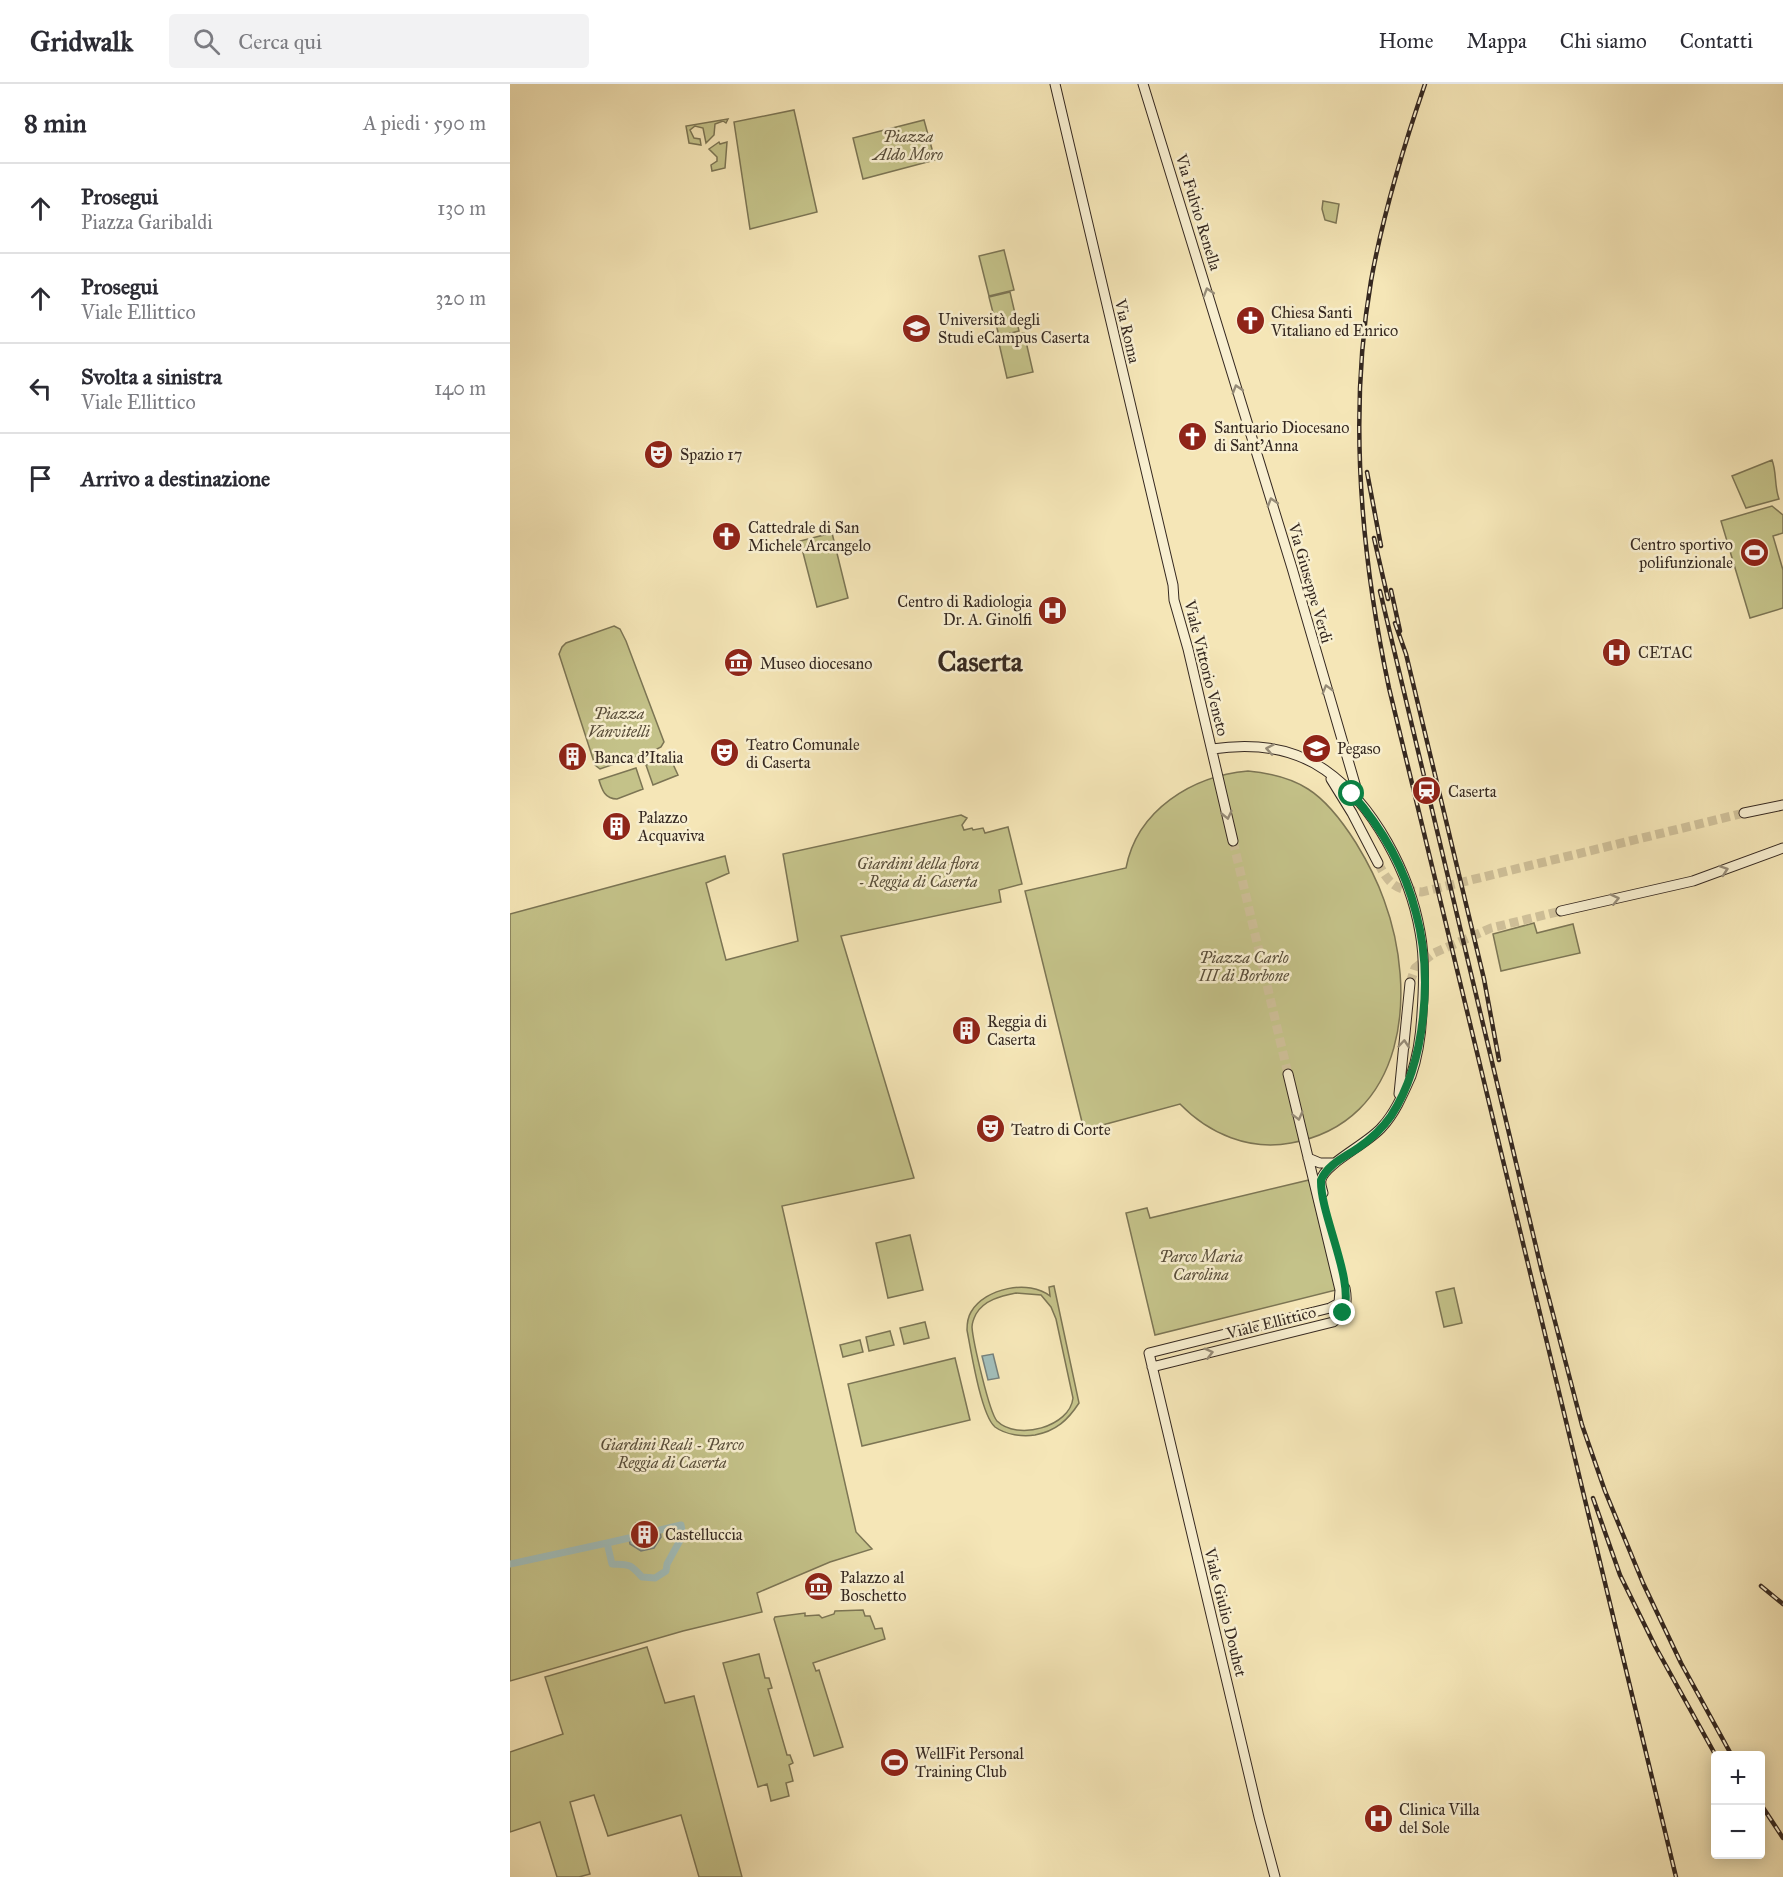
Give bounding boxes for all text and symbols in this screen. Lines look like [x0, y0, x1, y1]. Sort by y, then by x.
search box [169, 14, 589, 68]
text: Gridwalk [30, 24, 133, 59]
icon: search [190, 25, 223, 58]
text: Cerca qui [238, 28, 322, 55]
text: Home [1379, 28, 1433, 54]
text: Mappa [1466, 28, 1527, 54]
text: Chi siamo [1560, 28, 1647, 54]
text: Contatti [1680, 28, 1753, 54]
text: 8 min [24, 107, 87, 139]
text: A piedi · 590 m [363, 111, 486, 135]
park label: Piazza Aldo Moro [871, 127, 943, 164]
street label: Via Fulvio Renella [1171, 151, 1225, 273]
text: Prosegui [81, 183, 158, 210]
icon: ahead [24, 192, 57, 225]
text: 130 m [437, 196, 486, 220]
text: Piazza Garibaldi [81, 210, 213, 234]
text: Prosegui [81, 273, 158, 300]
icon: ahead [24, 282, 57, 315]
text: 320 m [435, 286, 486, 310]
one-way arrow [1203, 287, 1215, 298]
street label: Via Roma [1111, 296, 1144, 365]
text: Viale Ellittico [81, 300, 196, 324]
place label: Chiesa Santi Vitaliano ed Enrico [1270, 303, 1398, 340]
church icon: Chiesa Santi Vitaliano ed Enrico [1234, 305, 1266, 337]
place label: Università degli Studi eCampus Caserta [938, 310, 1090, 347]
school or university icon: Università degli Studi eCampus Caserta [901, 312, 933, 344]
text: Svolta a sinistra [81, 363, 222, 390]
icon: left [24, 372, 57, 405]
text: 140 m [434, 376, 486, 400]
one-way arrow [1232, 384, 1244, 395]
text: Viale Ellittico [81, 390, 196, 414]
place label: Santuario Diocesano di Sant'Anna [1214, 418, 1349, 455]
church icon: Santuario Diocesano di Sant'Anna [1177, 420, 1209, 452]
theatre icon: Spazio 17 [643, 438, 675, 470]
place label: Spazio 17 [680, 445, 742, 464]
icon: arrive [24, 462, 57, 495]
text: Arrivo a destinazione [81, 465, 270, 492]
one-way arrow [1267, 497, 1279, 508]
place label: Cattedrale di San Michele Arcangelo [748, 518, 871, 556]
church icon: Cattedrale di San Michele Arcangelo [711, 520, 743, 552]
street label: Via Giuseppe Verdi [1284, 520, 1337, 646]
place label: Centro sportivo polifunzionale [1630, 535, 1733, 572]
sports icon: Centro sportivo polifunzionale [1738, 537, 1770, 569]
place label: Centro di Radiologia Dr. A. Ginolfi [897, 592, 1033, 629]
hospital icon: Centro di Radiologia Dr. A. Ginolfi [1037, 594, 1069, 626]
street label: Viale Vittorio Veneto [1180, 597, 1233, 738]
hospital icon: CETAC [1601, 636, 1633, 668]
place label: CETAC [1638, 643, 1692, 662]
district label: Caserta [937, 644, 1024, 679]
museum icon: Museo diocesano [723, 647, 755, 679]
place label: Museo diocesano [760, 654, 872, 673]
one-way arrow [1322, 685, 1334, 695]
park label: Piazza Vanvitelli [588, 704, 650, 741]
school or university icon: Pegaso [1300, 732, 1332, 764]
place label: Teatro Comunale di Caserta [746, 735, 860, 772]
theatre icon: Teatro Comunale di Caserta [709, 737, 741, 769]
place label: Pegaso [1337, 739, 1381, 759]
building icon: Banca d'Italia [557, 741, 589, 773]
one-way arrow [1265, 743, 1275, 756]
place label: Banca d'Italia [594, 748, 684, 767]
station icon: Caserta [1411, 775, 1443, 807]
route start [1338, 780, 1364, 806]
place label: Caserta [1448, 782, 1497, 801]
place label: Palazzo Acquaviva [637, 808, 705, 846]
building icon: Palazzo Acquaviva [601, 810, 633, 842]
one-way arrow [1220, 810, 1233, 820]
park label: Giardini della flora - Reggia di Caserta [857, 854, 980, 891]
one-way arrow [1719, 864, 1729, 877]
one-way arrow [1609, 893, 1619, 906]
park label: Piazza Carlo III di Borbone [1198, 948, 1290, 985]
place label: Reggia di Caserta [987, 1012, 1047, 1049]
building icon: Reggia di Caserta [950, 1014, 982, 1046]
one-way arrow [1397, 1040, 1410, 1049]
one-way arrow [1291, 1111, 1304, 1121]
theatre icon: Teatro di Corte [974, 1113, 1006, 1145]
place label: Teatro di Corte [1011, 1120, 1111, 1139]
park label: Parco Maria Carolina [1159, 1247, 1243, 1284]
route end [1329, 1299, 1355, 1325]
street label: Viale Ellittico [1223, 1302, 1318, 1343]
one-way arrow [1204, 1348, 1214, 1361]
park label: Giardini Reali - Parco Reggia di Caserta [600, 1435, 744, 1472]
building icon: Castelluccia [628, 1518, 660, 1550]
place label: Castelluccia [665, 1525, 743, 1544]
street label: Viale Giulio Douhet [1200, 1545, 1251, 1679]
place label: Palazzo al Boschetto [840, 1568, 906, 1605]
museum icon: Palazzo al Boschetto [803, 1570, 835, 1602]
place label: WellFit Personal Training Club [915, 1744, 1025, 1782]
sports icon: WellFit Personal Training Club [878, 1746, 910, 1778]
map controls [1711, 1751, 1765, 1859]
button: + [1711, 1751, 1765, 1805]
place label: Clinica Villa del Sole [1399, 1800, 1480, 1837]
hospital icon: Clinica Villa del Sole [1362, 1802, 1394, 1834]
button: − [1711, 1805, 1765, 1859]

